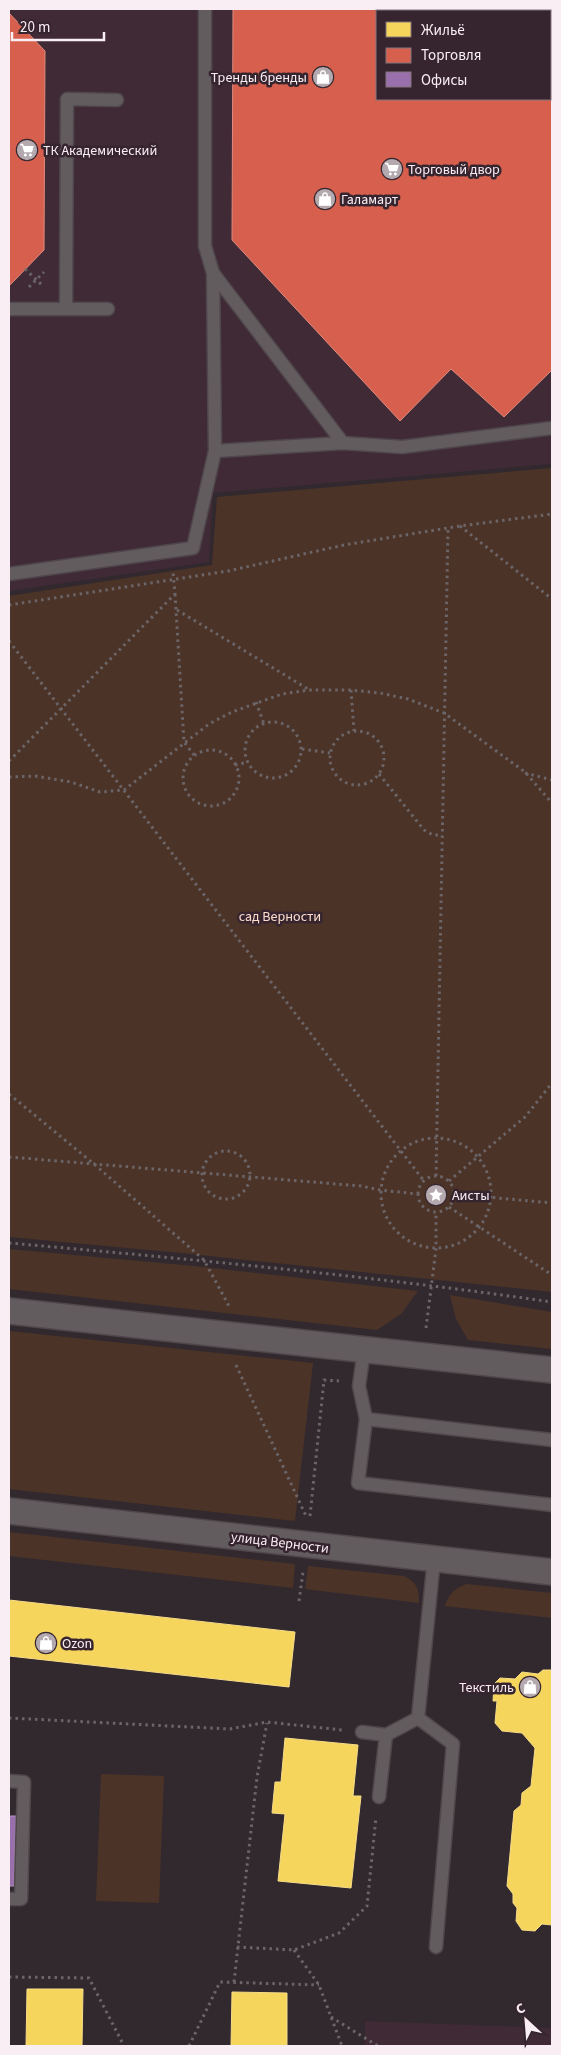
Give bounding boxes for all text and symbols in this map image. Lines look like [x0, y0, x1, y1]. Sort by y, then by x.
scale bar [12, 10, 105, 42]
legend [376, 10, 551, 100]
text: 20 m [20, 17, 50, 38]
text: Жильё [421, 20, 465, 41]
text: Торговля [421, 45, 481, 66]
shop icon: Тренды бренды [311, 65, 335, 89]
place label: Тренды бренды [211, 68, 307, 88]
text: Офисы [421, 70, 467, 91]
supermarket icon: ТК Академический [15, 138, 39, 162]
place label: ТК Академический [43, 141, 157, 161]
supermarket icon: Торговый двор [380, 157, 404, 181]
place label: Торговый двор [408, 160, 500, 180]
shop icon: Галамарт [313, 187, 337, 211]
place label: Галамарт [341, 190, 399, 210]
park label: сад Верности [239, 907, 321, 927]
place icon: Аисты [424, 1183, 448, 1207]
place label: Аисты [452, 1186, 490, 1206]
street label: улица Верности [230, 1527, 330, 1559]
shop icon: Ozon [34, 1631, 58, 1655]
place label: Ozon [62, 1634, 92, 1654]
shop icon: Текстиль [518, 1675, 542, 1699]
place label: Текстиль [459, 1678, 514, 1698]
north arrow [501, 1995, 551, 2045]
text: С [513, 1998, 529, 2020]

